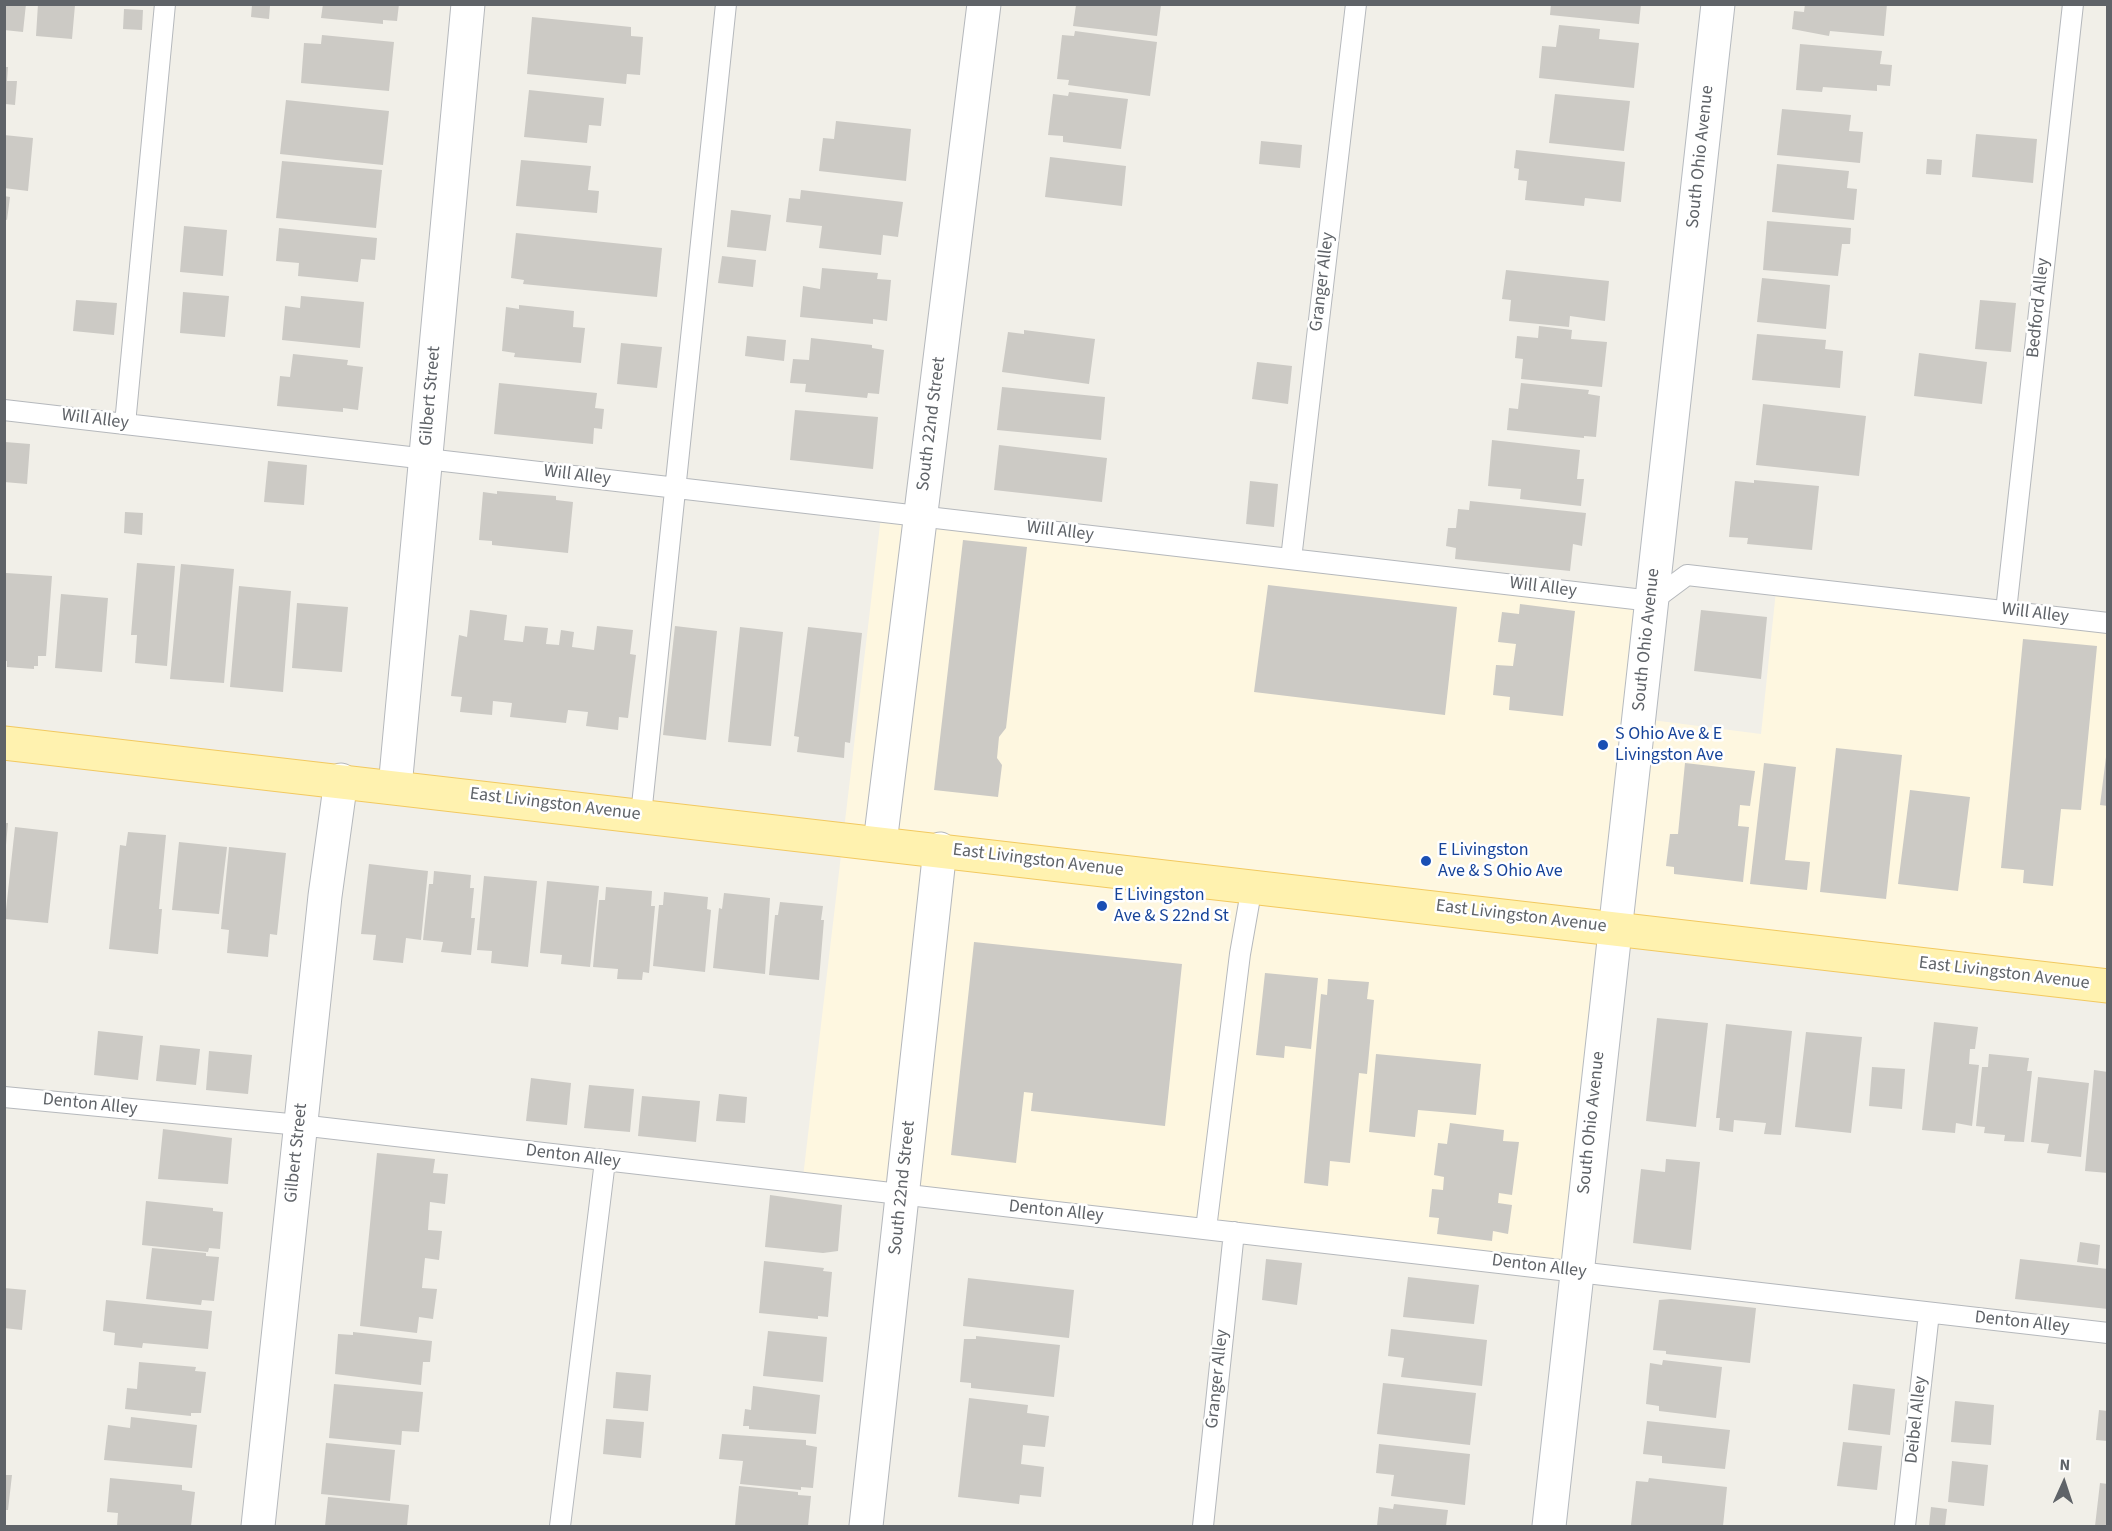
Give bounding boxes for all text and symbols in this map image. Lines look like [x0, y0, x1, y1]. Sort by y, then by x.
street label: South Ohio Avenue [1683, 84, 1719, 230]
street label: Granger Alley [1306, 231, 1340, 333]
street label: Bedford Alley [2023, 257, 2055, 359]
street label: Gilbert Street [416, 345, 446, 447]
street label: South 22nd Street [913, 356, 951, 492]
street label: Will Alley [60, 405, 130, 435]
street label: Will Alley [542, 461, 612, 491]
street label: Will Alley [1025, 517, 1095, 547]
street label: South Ohio Avenue [1629, 567, 1665, 713]
street label: Will Alley [1508, 573, 1578, 603]
street label: Will Alley [2000, 599, 2070, 629]
place label: S Ohio Ave & E Livingston Ave [1615, 724, 1723, 766]
marker: S Ohio Ave & E Livingston Ave [1596, 738, 1610, 752]
street label: East Livingston Avenue [468, 784, 642, 826]
street label: East Livingston Avenue [951, 840, 1125, 882]
place label: E Livingston Ave & S Ohio Ave [1438, 840, 1563, 882]
marker: E Livingston Ave & S Ohio Ave [1419, 854, 1433, 868]
place label: E Livingston Ave & S 22nd St [1114, 885, 1229, 928]
street label: East Livingston Avenue [1434, 896, 1608, 938]
marker: E Livingston Ave & S 22nd St [1095, 899, 1109, 913]
street label: East Livingston Avenue [1917, 953, 2091, 995]
street label: South Ohio Avenue [1574, 1050, 1610, 1196]
street label: Denton Alley [41, 1089, 139, 1121]
street label: Gilbert Street [281, 1102, 313, 1204]
street label: South 22nd Street [885, 1120, 921, 1256]
street label: Denton Alley [524, 1140, 622, 1174]
street label: Denton Alley [1007, 1196, 1105, 1228]
street label: Denton Alley [1490, 1250, 1588, 1284]
street label: Denton Alley [1973, 1307, 2071, 1339]
street label: Granger Alley [1202, 1328, 1234, 1430]
street label: Deibel Alley [1902, 1375, 1932, 1465]
north arrow [2034, 1453, 2094, 1513]
text: N [2059, 1454, 2071, 1476]

